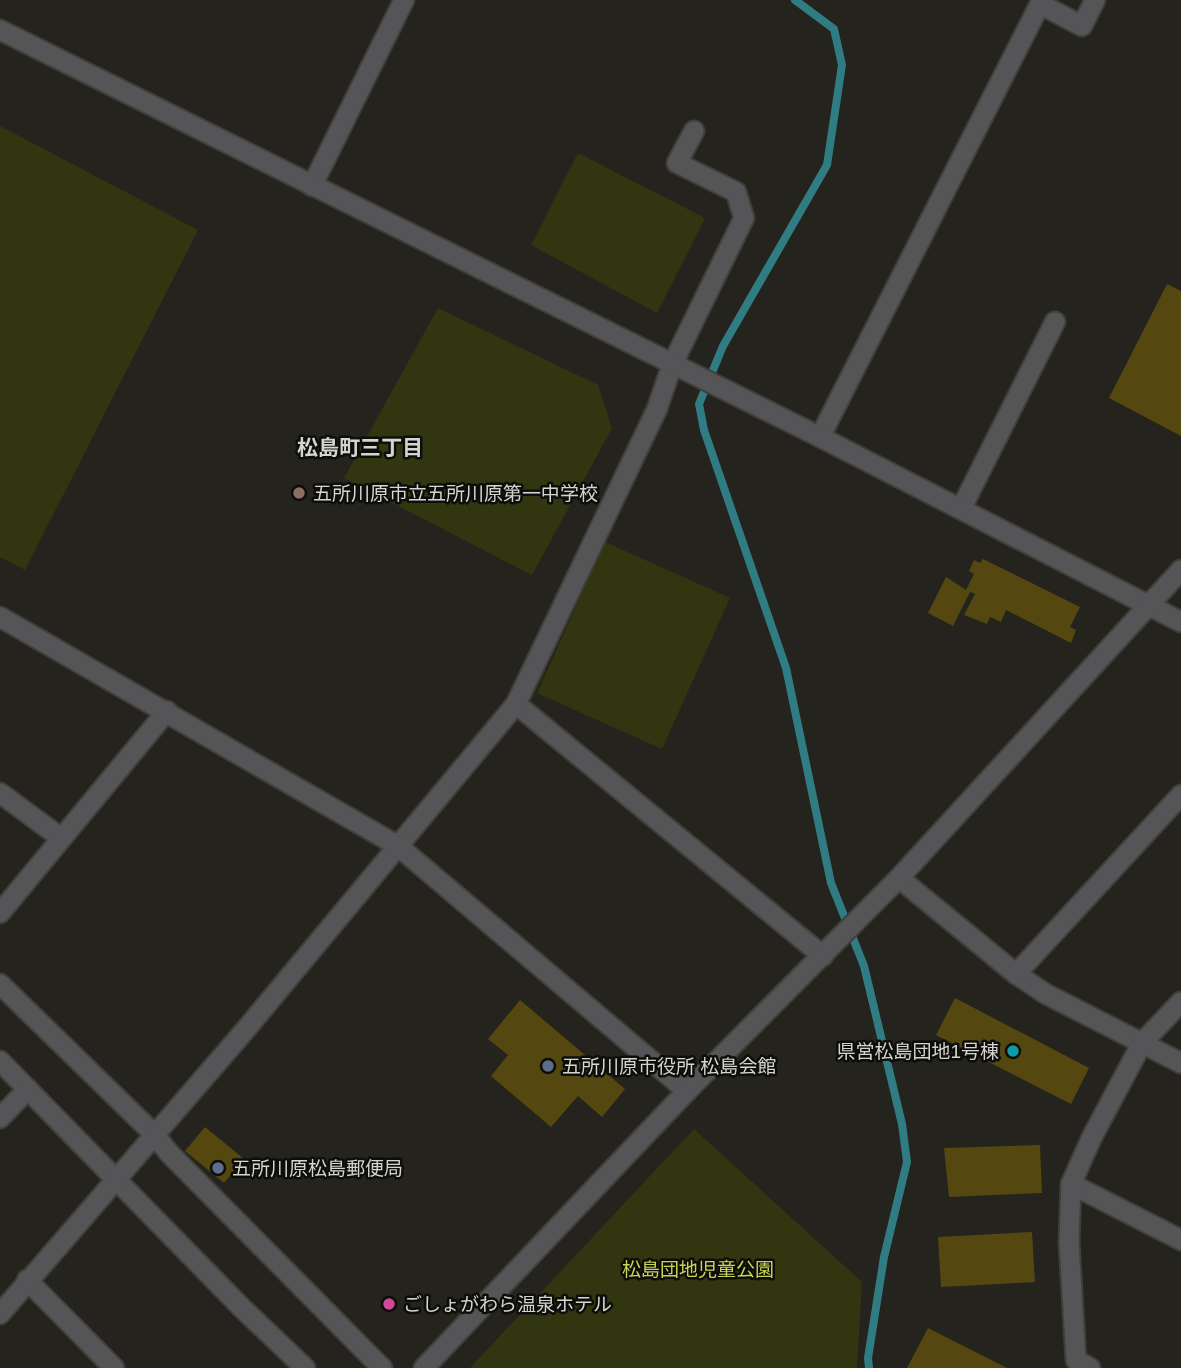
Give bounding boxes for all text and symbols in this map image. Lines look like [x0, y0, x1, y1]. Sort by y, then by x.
district label: 松島町三丁目 [297, 436, 423, 459]
place label: 五所川原市立五所川原第一中学校 [313, 483, 598, 504]
marker: 五所川原市立五所川原第一中学校 [291, 485, 307, 501]
place label: 県営松島団地1号棟 [836, 1041, 999, 1062]
marker: 県営松島団地1号棟 [1005, 1043, 1021, 1059]
place label: 五所川原市役所 松島会館 [562, 1056, 776, 1077]
marker: 五所川原市役所 松島会館 [540, 1058, 556, 1074]
place label: 五所川原松島郵便局 [232, 1158, 403, 1179]
marker: 五所川原松島郵便局 [210, 1160, 226, 1176]
park label: 松島団地児童公園 [622, 1259, 774, 1280]
place label: ごしょがわら温泉ホテル [403, 1294, 612, 1315]
marker: ごしょがわら温泉ホテル [381, 1296, 397, 1312]

